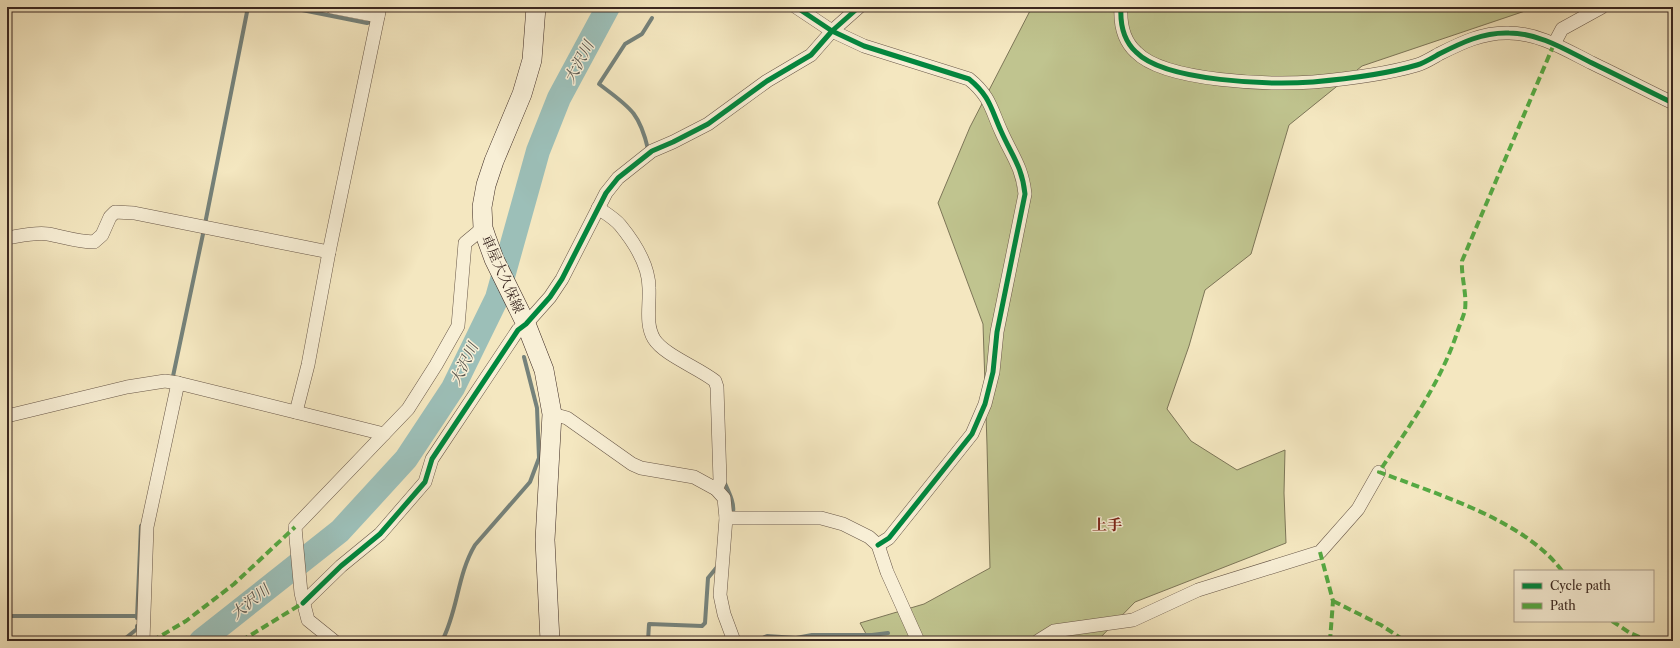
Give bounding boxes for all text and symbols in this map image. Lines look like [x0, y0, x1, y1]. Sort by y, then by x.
water label: 大沢川 [560, 36, 598, 86]
street label: 車屋大久保線 [478, 232, 528, 316]
water label: 大沢川 [445, 338, 483, 388]
district label: 上手 [1092, 515, 1122, 534]
legend [1514, 570, 1654, 622]
text: Cycle path [1550, 578, 1611, 593]
water label: 大沢川 [226, 579, 275, 623]
text: Path [1550, 598, 1576, 613]

